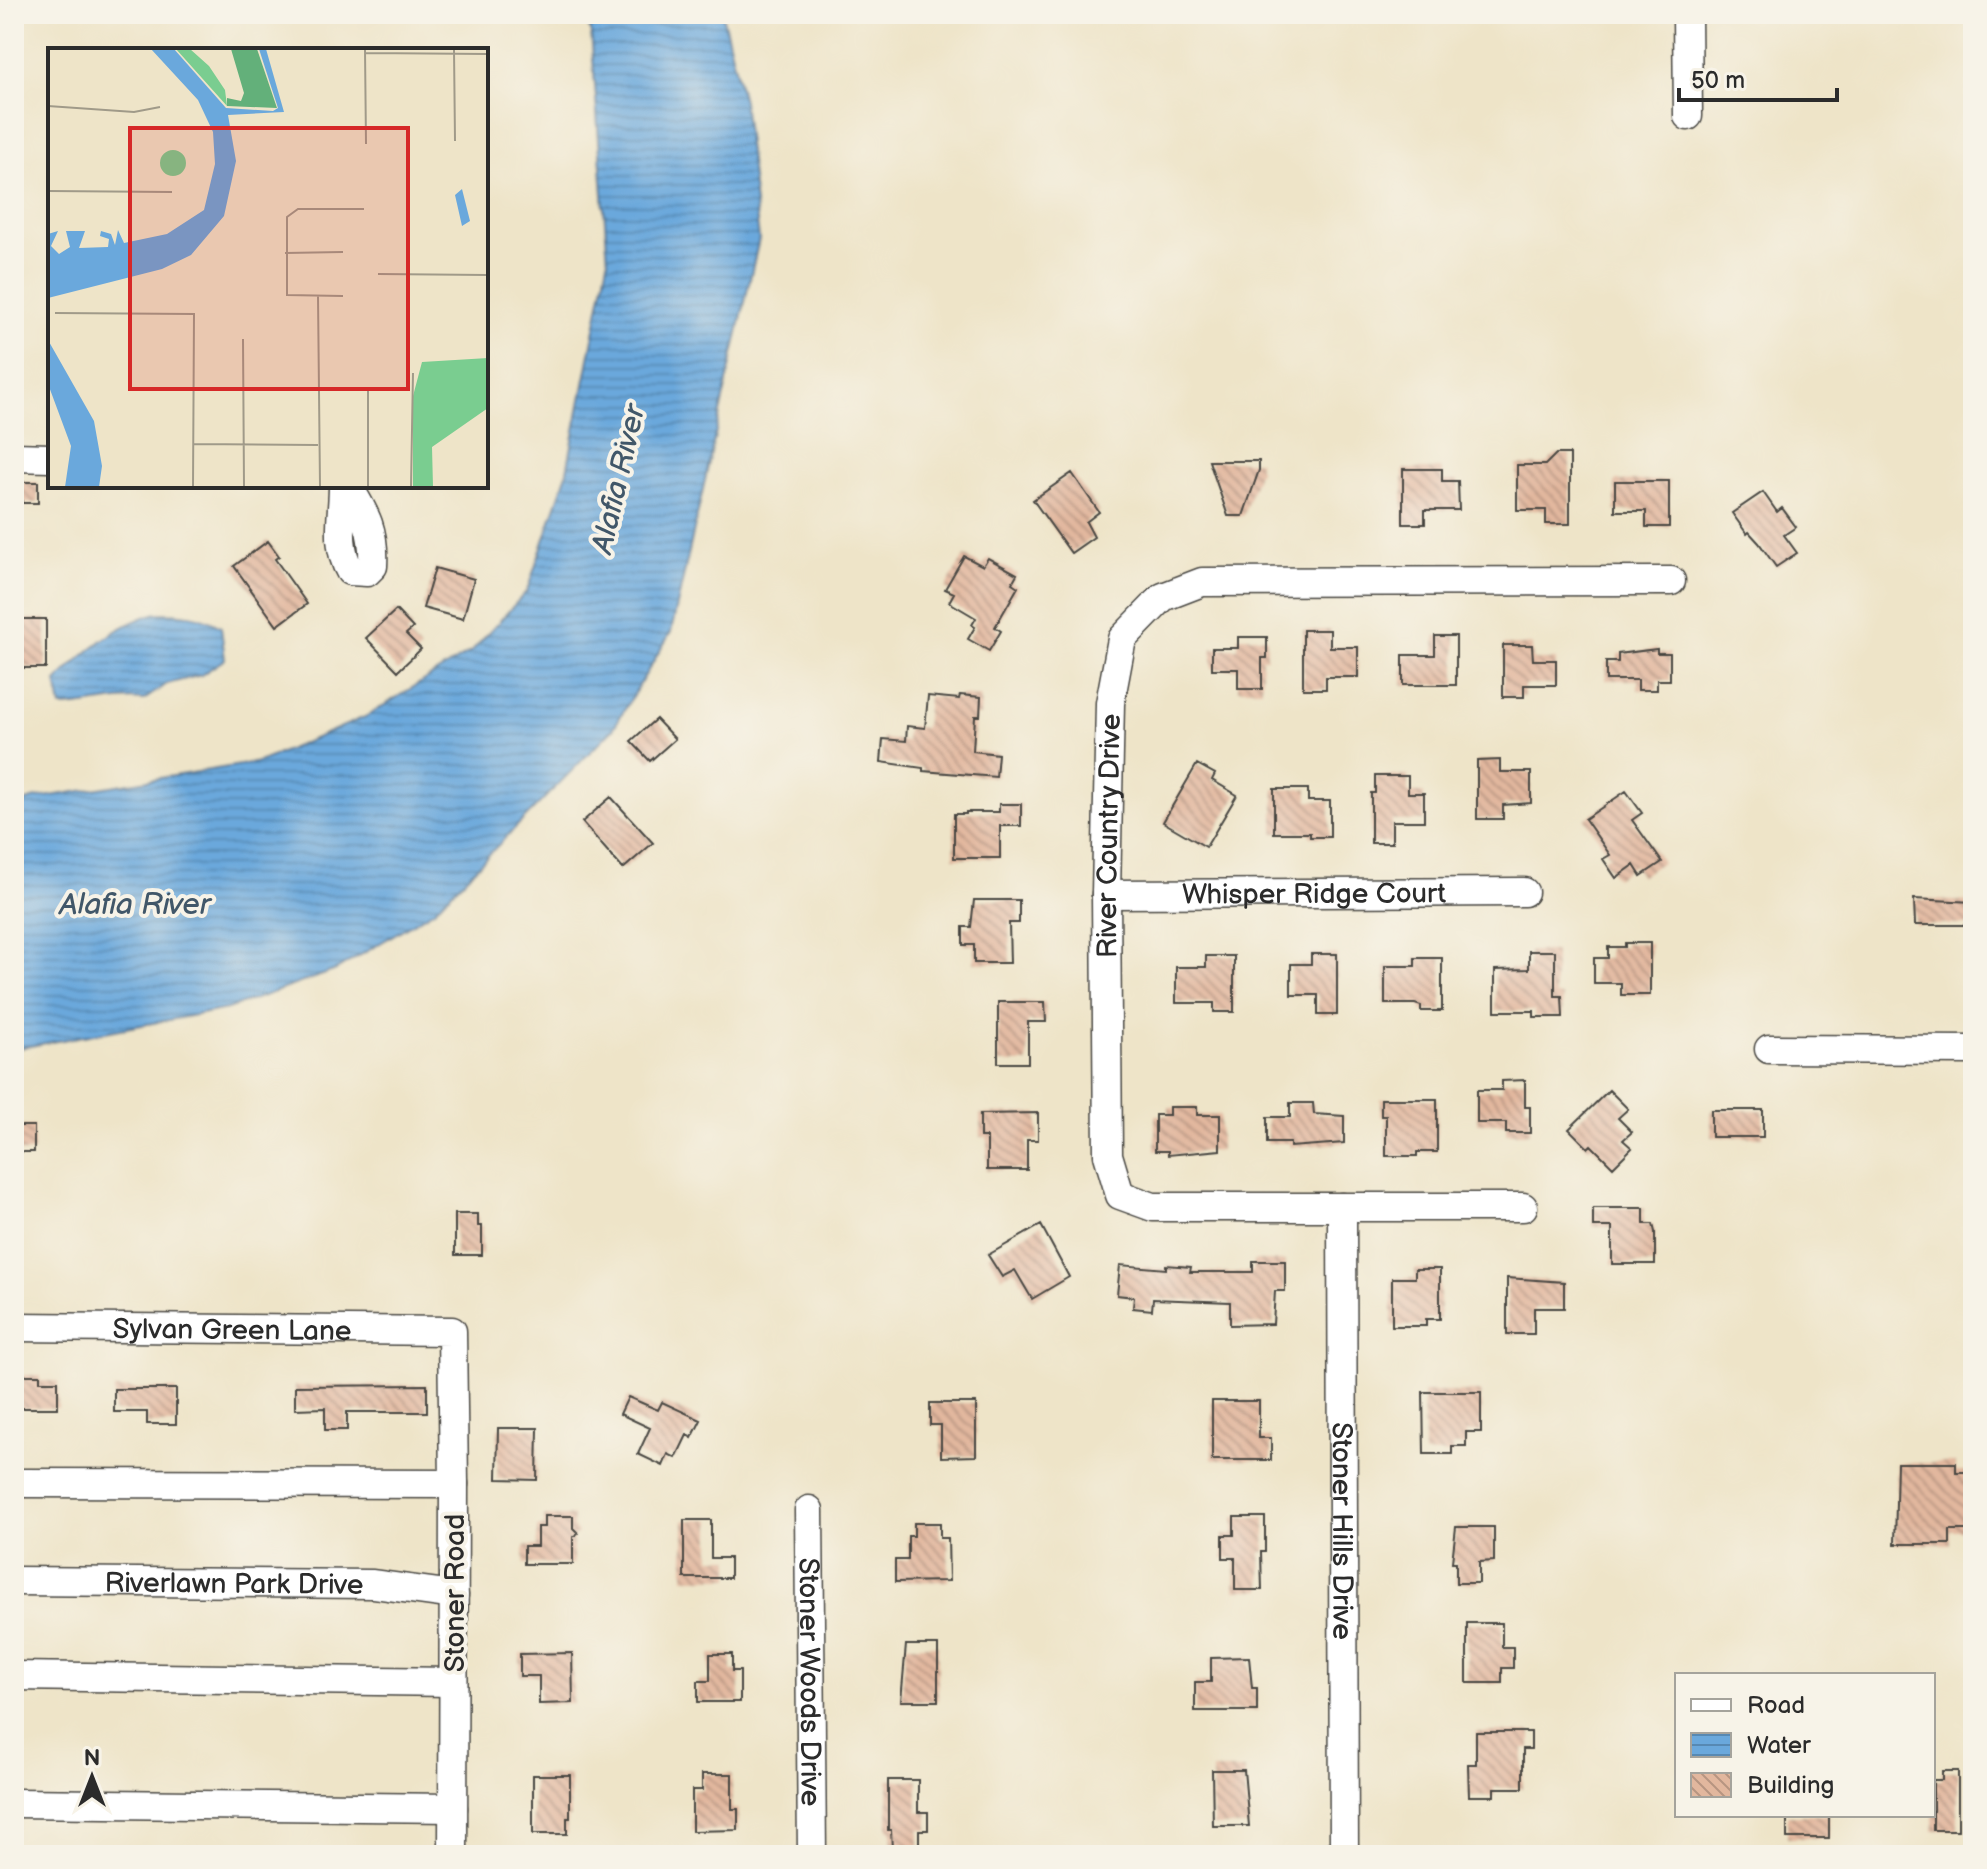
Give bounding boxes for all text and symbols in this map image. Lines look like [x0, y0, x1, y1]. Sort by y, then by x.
inset map [48, 48, 488, 488]
scale bar [1679, 52, 1837, 102]
text: 50 m [1691, 66, 1745, 95]
water label: Alafia River [584, 399, 654, 559]
street label: River Country Drive [1091, 713, 1128, 958]
street label: Whisper Ridge Court [1182, 877, 1446, 912]
water label: Alafia River [57, 887, 213, 923]
street label: Sylvan Green Lane [112, 1313, 352, 1348]
street label: Stoner Hills Drive [1325, 1422, 1358, 1640]
street label: Stoner Road [439, 1514, 472, 1672]
street label: Stoner Woods Drive [791, 1558, 827, 1806]
street label: Riverlawn Park Drive [104, 1567, 364, 1602]
legend [1675, 1673, 1935, 1817]
text: Road [1747, 1691, 1805, 1720]
text: Water [1747, 1731, 1811, 1760]
north arrow [52, 1737, 132, 1817]
text: N [84, 1745, 100, 1772]
text: Building [1747, 1771, 1834, 1800]

